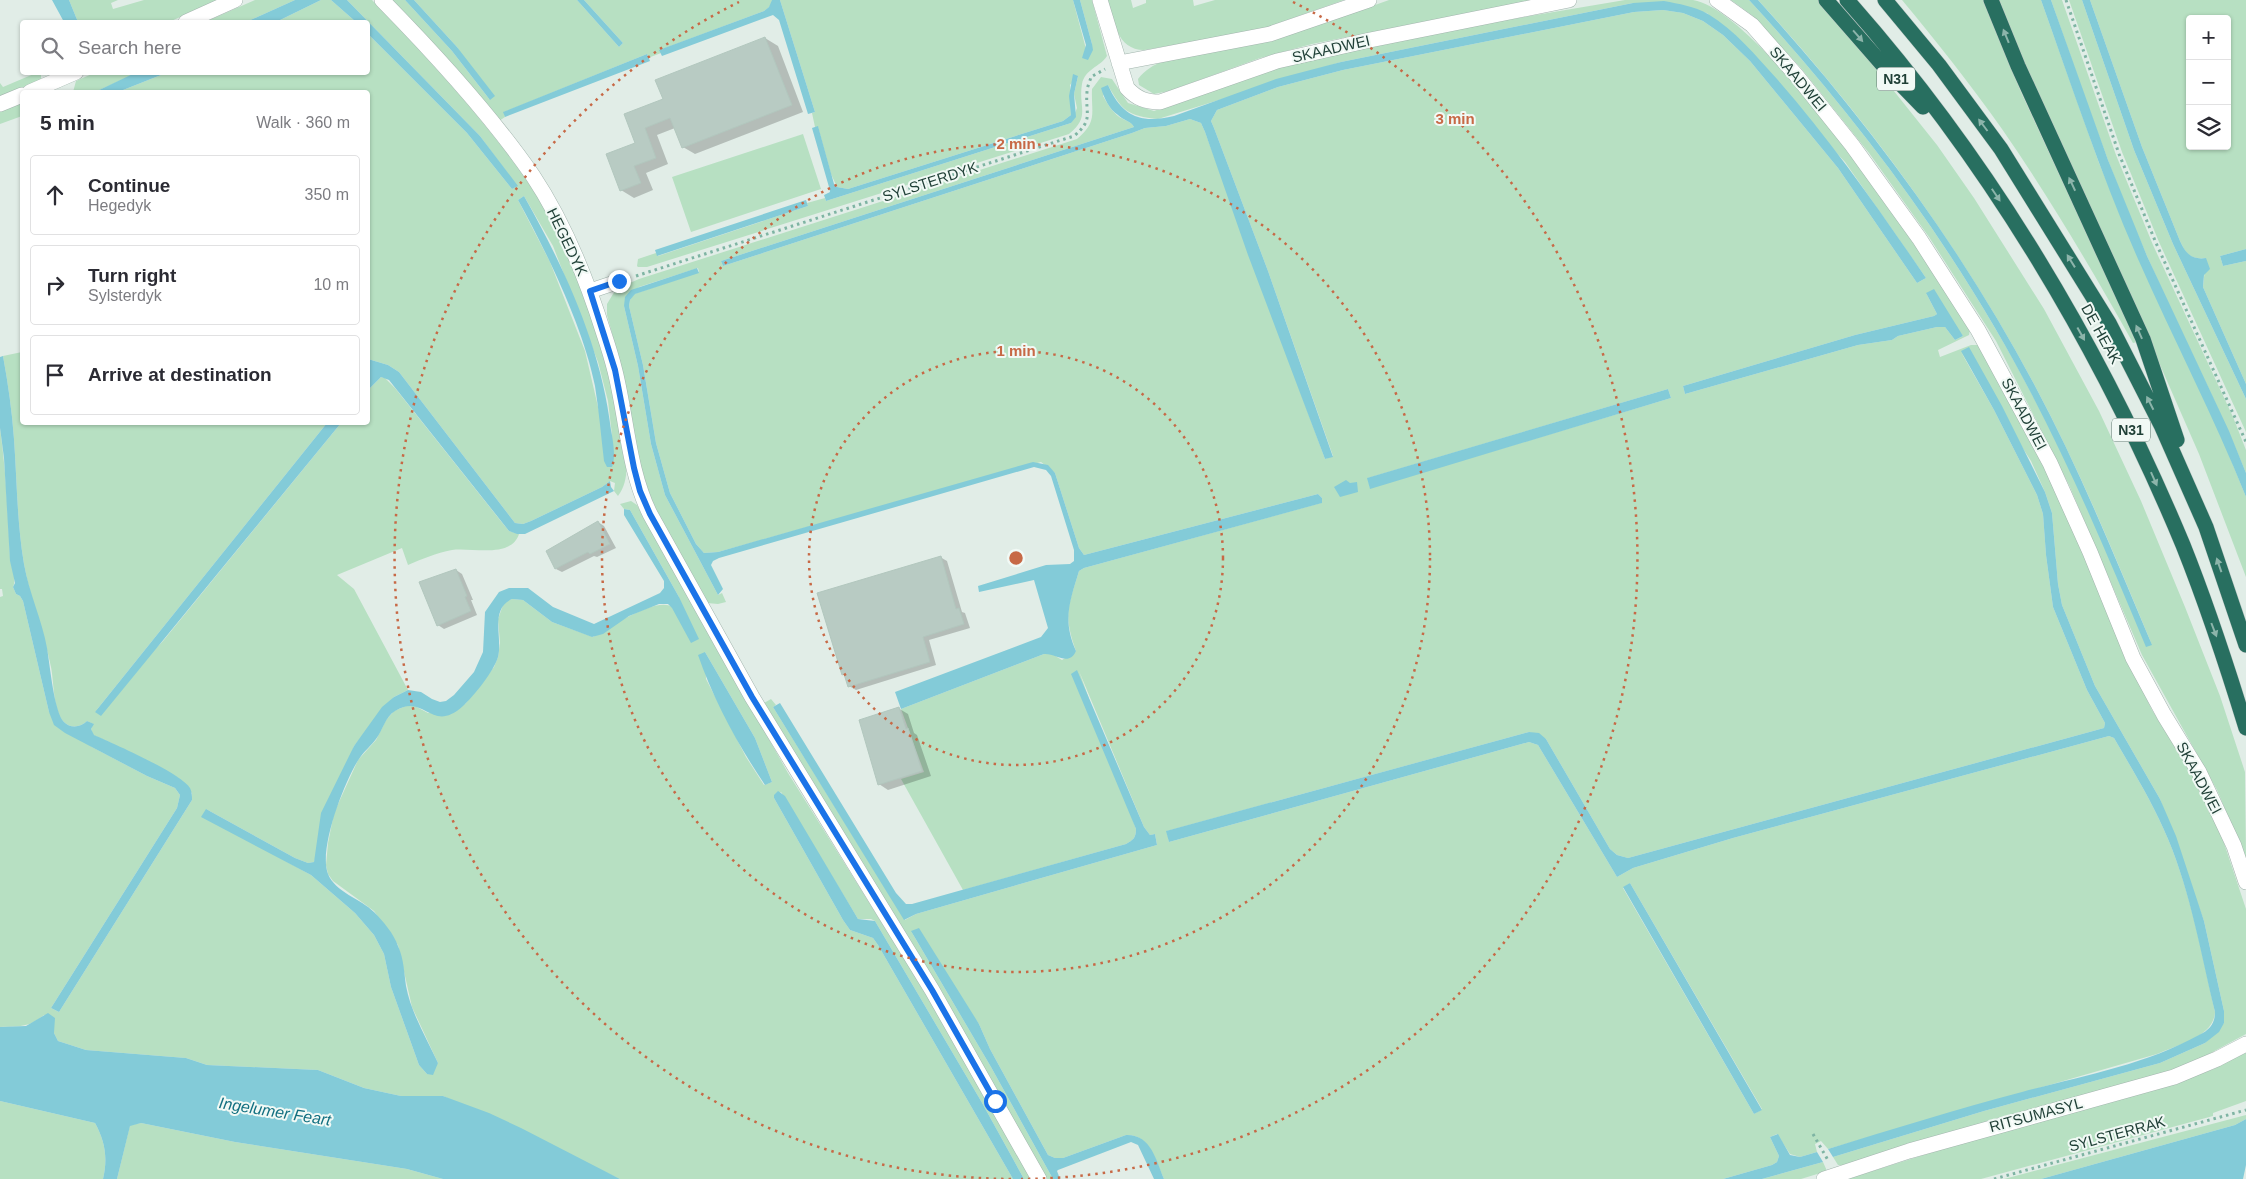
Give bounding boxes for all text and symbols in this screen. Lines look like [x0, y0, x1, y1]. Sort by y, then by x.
map controls [2186, 15, 2231, 150]
button: + [2186, 15, 2231, 60]
search box [20, 20, 370, 75]
one-way arrow [2002, 28, 2010, 43]
one-way arrow [1853, 30, 1864, 43]
street label: SKAADWEI [1290, 31, 1371, 66]
icon: search [38, 34, 66, 62]
text: Search here [78, 37, 182, 58]
street label: SKAADWEI [1766, 43, 1830, 114]
button: − [2186, 60, 2231, 105]
road number: N31 [1877, 68, 1915, 90]
button: layers [2186, 105, 2231, 150]
text: 3 min [1435, 110, 1475, 127]
text: 5 min [40, 111, 95, 134]
text: Walk · 360 m [256, 114, 350, 131]
one-way arrow [1978, 118, 1988, 132]
text: 2 min [996, 135, 1036, 152]
street label: SYLSTERDYK [880, 158, 980, 205]
text: Continue [88, 175, 170, 196]
one-way arrow [2068, 177, 2076, 191]
icon: ahead [41, 181, 69, 209]
text: 350 m [305, 186, 349, 203]
one-way arrow [1991, 189, 2001, 202]
text: Hegedyk [88, 197, 151, 214]
street label: HEGEDYK [544, 205, 591, 278]
one-way arrow [2066, 255, 2075, 268]
text: Turn right [88, 265, 176, 286]
route end [608, 270, 631, 293]
icon: right [41, 271, 69, 299]
text: 10 m [313, 276, 349, 293]
text: Sylsterdyk [88, 287, 162, 304]
street label: DE HEAK [2078, 301, 2125, 367]
one-way arrow [2135, 325, 2143, 339]
one-way arrow [2077, 327, 2085, 341]
text: 1 min [996, 342, 1036, 359]
icon: arrive [41, 361, 69, 389]
text: Arrive at destination [88, 364, 272, 385]
street label: SKAADWEI [1998, 375, 2051, 453]
one-way arrow [2146, 396, 2154, 410]
road number: N31 [2112, 418, 2150, 442]
one-way arrow [2150, 472, 2158, 486]
centre of rings [1007, 549, 1025, 567]
one-way arrow [2215, 558, 2222, 573]
one-way arrow [2211, 623, 2219, 637]
street label: SKAADWEI [2173, 739, 2226, 817]
route start [984, 1090, 1007, 1113]
water label: Ingelumer Feart [218, 1094, 333, 1129]
street label: RITSUMASYL [1987, 1094, 2084, 1135]
street label: SYLSTERRAK [2067, 1112, 2167, 1155]

